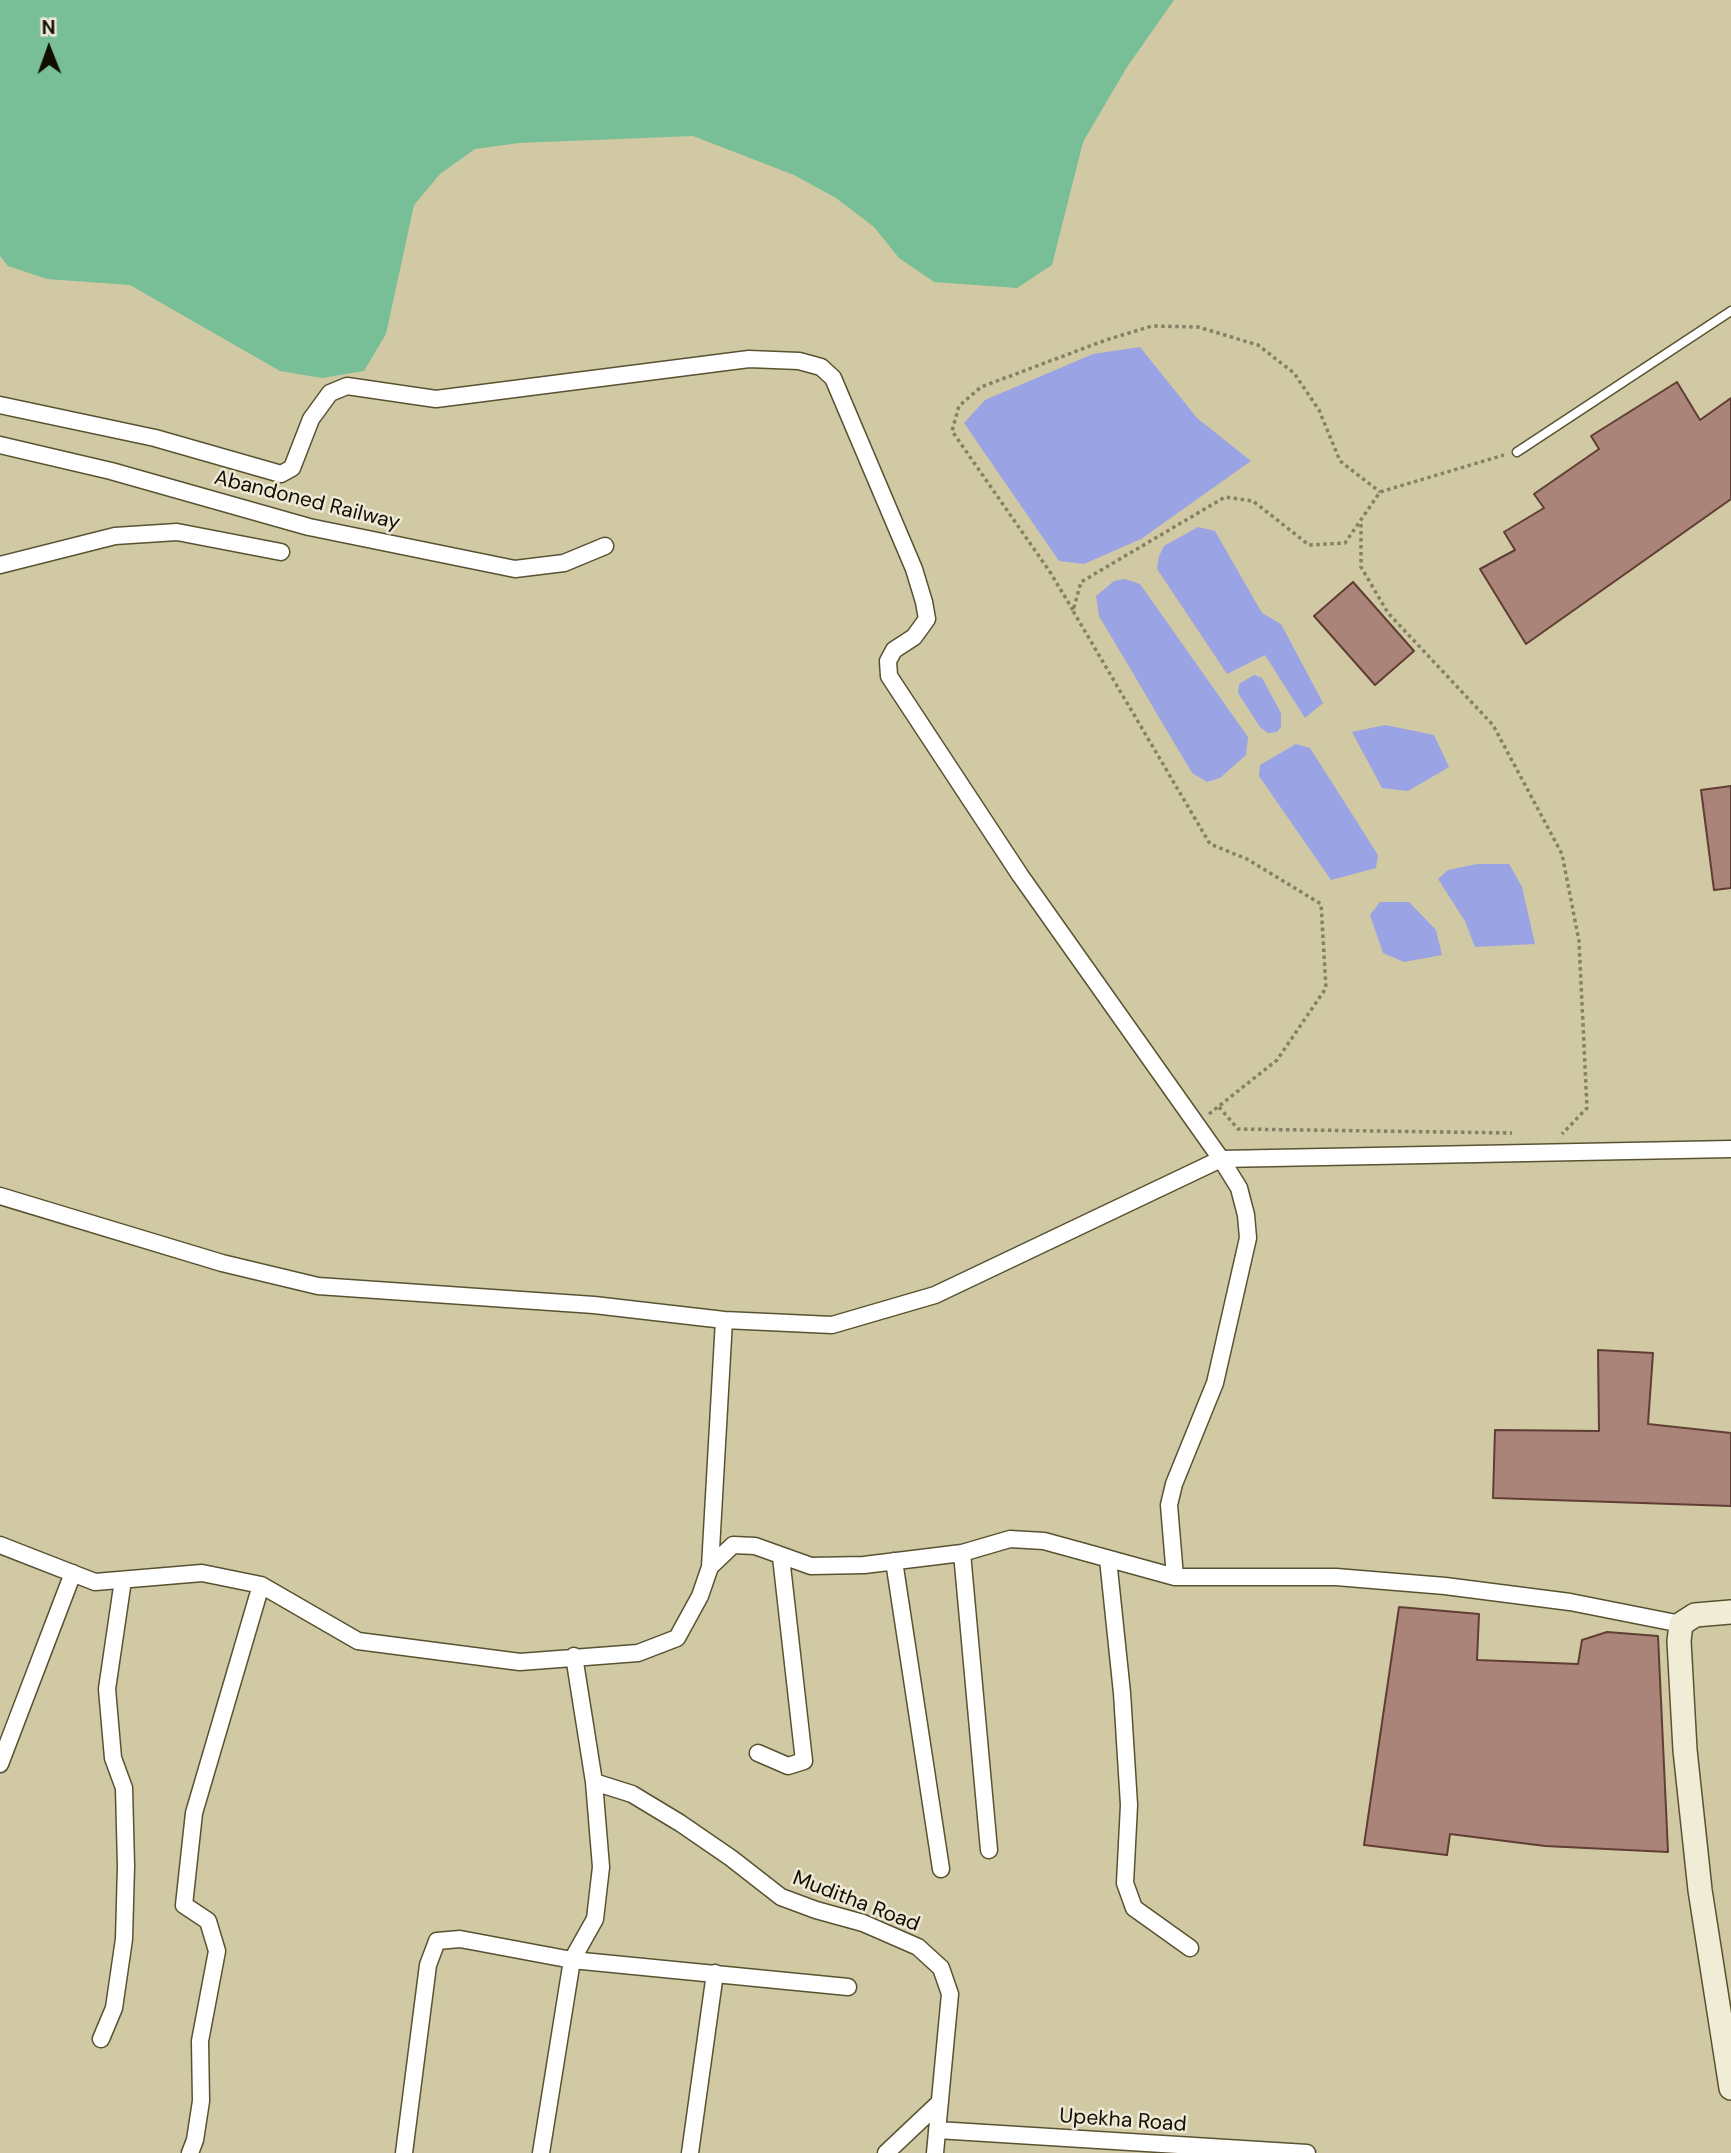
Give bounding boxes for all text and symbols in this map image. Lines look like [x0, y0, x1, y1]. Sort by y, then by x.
north arrow [14, 14, 84, 84]
text: N [41, 15, 56, 40]
street label: Abandoned Railway [211, 466, 403, 536]
street label: Muditha Road [789, 1866, 923, 1938]
street label: Upekha Road [1059, 2104, 1187, 2138]

